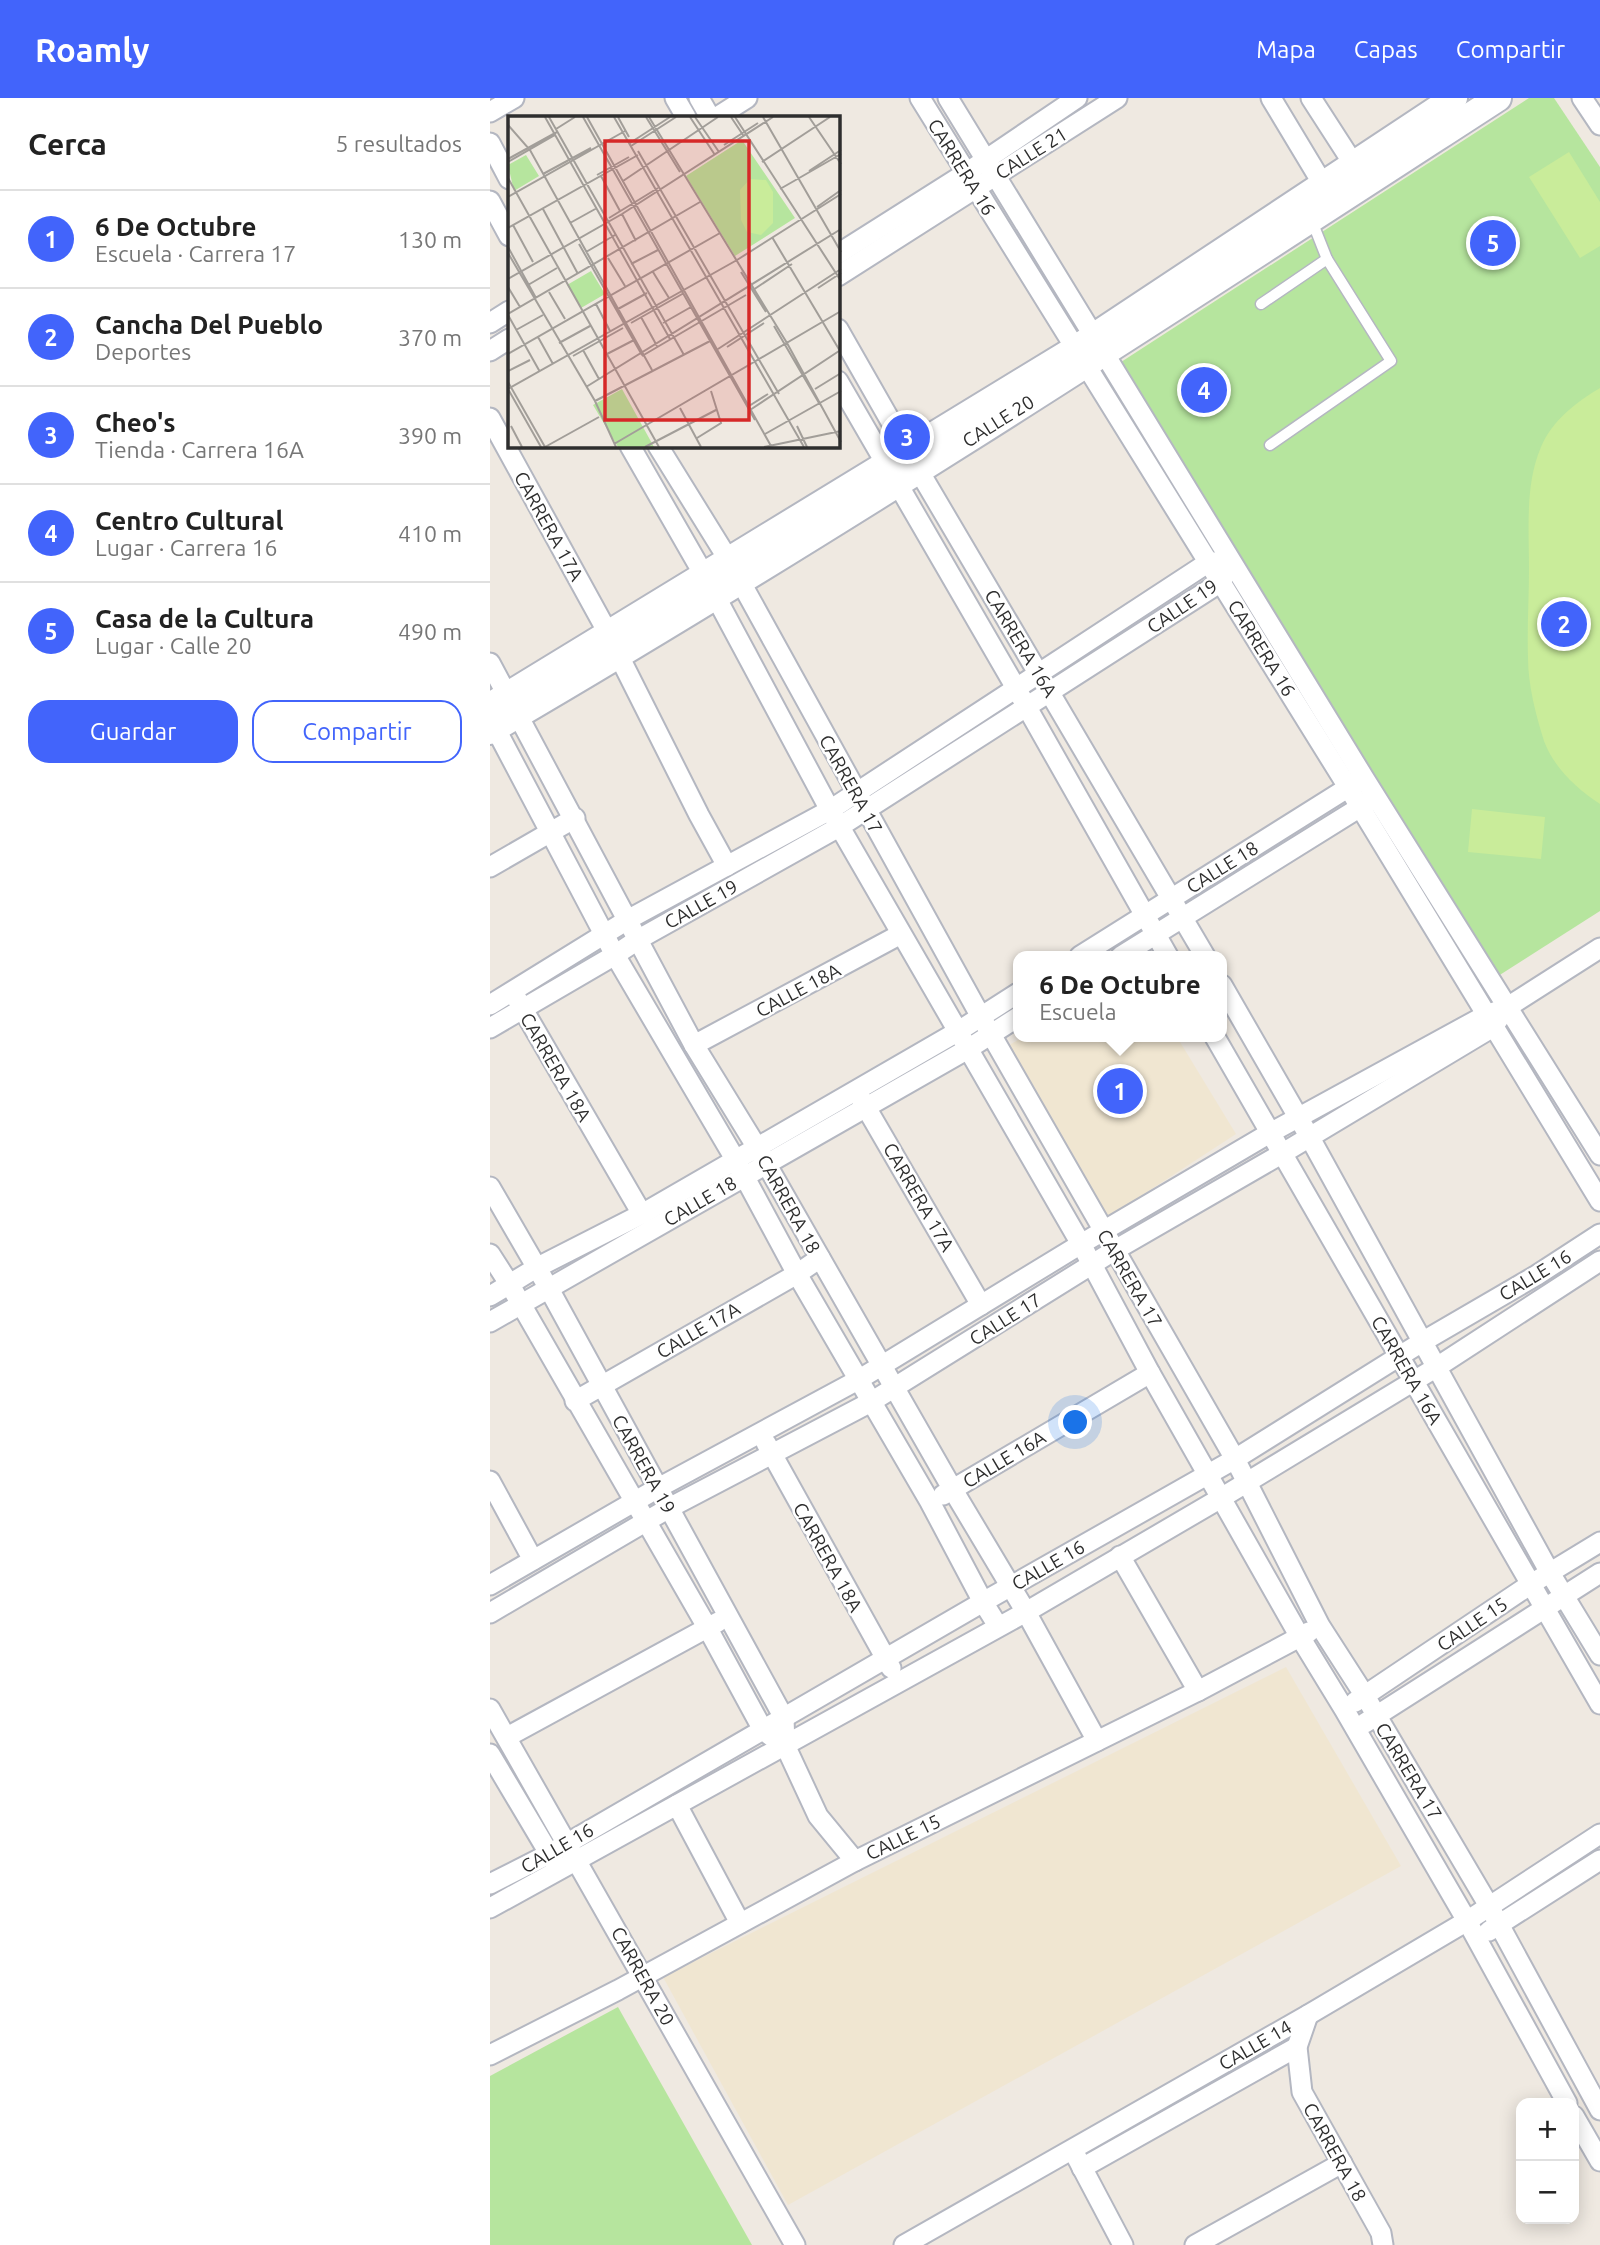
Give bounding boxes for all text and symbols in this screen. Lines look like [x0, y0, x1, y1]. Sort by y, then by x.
text: Roamly [35, 31, 149, 68]
text: Mapa [1256, 36, 1316, 63]
text: Capas [1354, 36, 1418, 63]
text: Compartir [1456, 36, 1565, 63]
street label: CARRERA 16 [924, 115, 1000, 219]
inset map [508, 116, 840, 448]
street label: CALLE 21 [991, 122, 1071, 184]
text: Cerca [28, 127, 107, 161]
text: 5 resultados [336, 131, 462, 156]
text: 6 De Octubre [95, 212, 257, 241]
pin: 5 [1470, 217, 1516, 269]
text: 1 [45, 227, 57, 252]
text: 130 m [398, 227, 462, 252]
text: Escuela · Carrera 17 [95, 241, 296, 266]
text: Cancha Del Pueblo [95, 310, 323, 339]
text: 2 [45, 325, 57, 350]
text: 370 m [398, 325, 462, 350]
text: Deportes [95, 339, 191, 364]
pin: 4 [1181, 364, 1227, 416]
street label: CALLE 20 [958, 390, 1038, 452]
text: Cheo's [95, 408, 176, 437]
pin: 3 [884, 411, 930, 463]
text: 3 [45, 423, 57, 448]
text: 390 m [398, 423, 462, 448]
text: Tienda · Carrera 16A [95, 437, 304, 462]
street label: CARRERA 17A [510, 467, 588, 585]
text: Centro Cultural [95, 506, 283, 535]
text: 4 [45, 521, 57, 546]
text: 410 m [398, 521, 462, 546]
text: Lugar · Carrera 16 [95, 535, 278, 560]
street label: CALLE 19 [1143, 574, 1221, 638]
street label: CARRERA 16A [980, 585, 1062, 701]
street label: CARRERA 16 [1224, 596, 1300, 700]
pin: 2 [1541, 598, 1587, 650]
text: Casa de la Cultura [95, 604, 314, 633]
text: 5 [45, 619, 57, 644]
text: 490 m [398, 619, 462, 644]
text: Lugar · Calle 20 [95, 633, 252, 658]
button: Guardar [28, 700, 238, 763]
button: Compartir [252, 700, 462, 763]
street label: CARRERA 17 [815, 731, 887, 837]
street label: CALLE 18 [1182, 836, 1262, 898]
street label: CALLE 19 [661, 875, 741, 933]
popup [1013, 951, 1227, 1042]
street label: CALLE 18A [752, 958, 845, 1021]
text: 6 De Octubre [1039, 970, 1201, 999]
text: Escuela [1039, 999, 1117, 1024]
street label: CARRERA 18A [516, 1009, 596, 1126]
pin: 1 [1097, 1065, 1143, 1117]
street label: CARRERA 17A [879, 1139, 959, 1256]
street label: CARRERA 18 [753, 1151, 825, 1257]
street label: CALLE 18 [660, 1171, 740, 1231]
street label: CARRERA 17 [1093, 1225, 1167, 1331]
street label: CALLE 16 [1495, 1245, 1575, 1305]
street label: CALLE 17 [965, 1288, 1045, 1350]
street label: CALLE 17A [652, 1297, 744, 1363]
street label: CARRERA 16A [1367, 1312, 1447, 1429]
your location [1058, 1405, 1092, 1439]
street label: CARRERA 19 [608, 1411, 680, 1517]
street label: CALLE 16A [959, 1425, 1050, 1492]
street label: CARRERA 18A [789, 1498, 867, 1616]
street label: CALLE 16 [1008, 1535, 1088, 1595]
street label: CALLE 15 [1433, 1592, 1511, 1656]
street label: CARRERA 17 [1371, 1718, 1447, 1824]
street label: CALLE 15 [862, 1810, 944, 1864]
street label: CALLE 16 [517, 1818, 597, 1878]
street label: CARRERA 20 [607, 1923, 679, 2029]
street label: CALLE 14 [1215, 2015, 1295, 2075]
map controls [1516, 2098, 1579, 2224]
button: + [1516, 2098, 1579, 2161]
street label: CARRERA 18 [1299, 2099, 1371, 2205]
button: − [1516, 2161, 1579, 2224]

